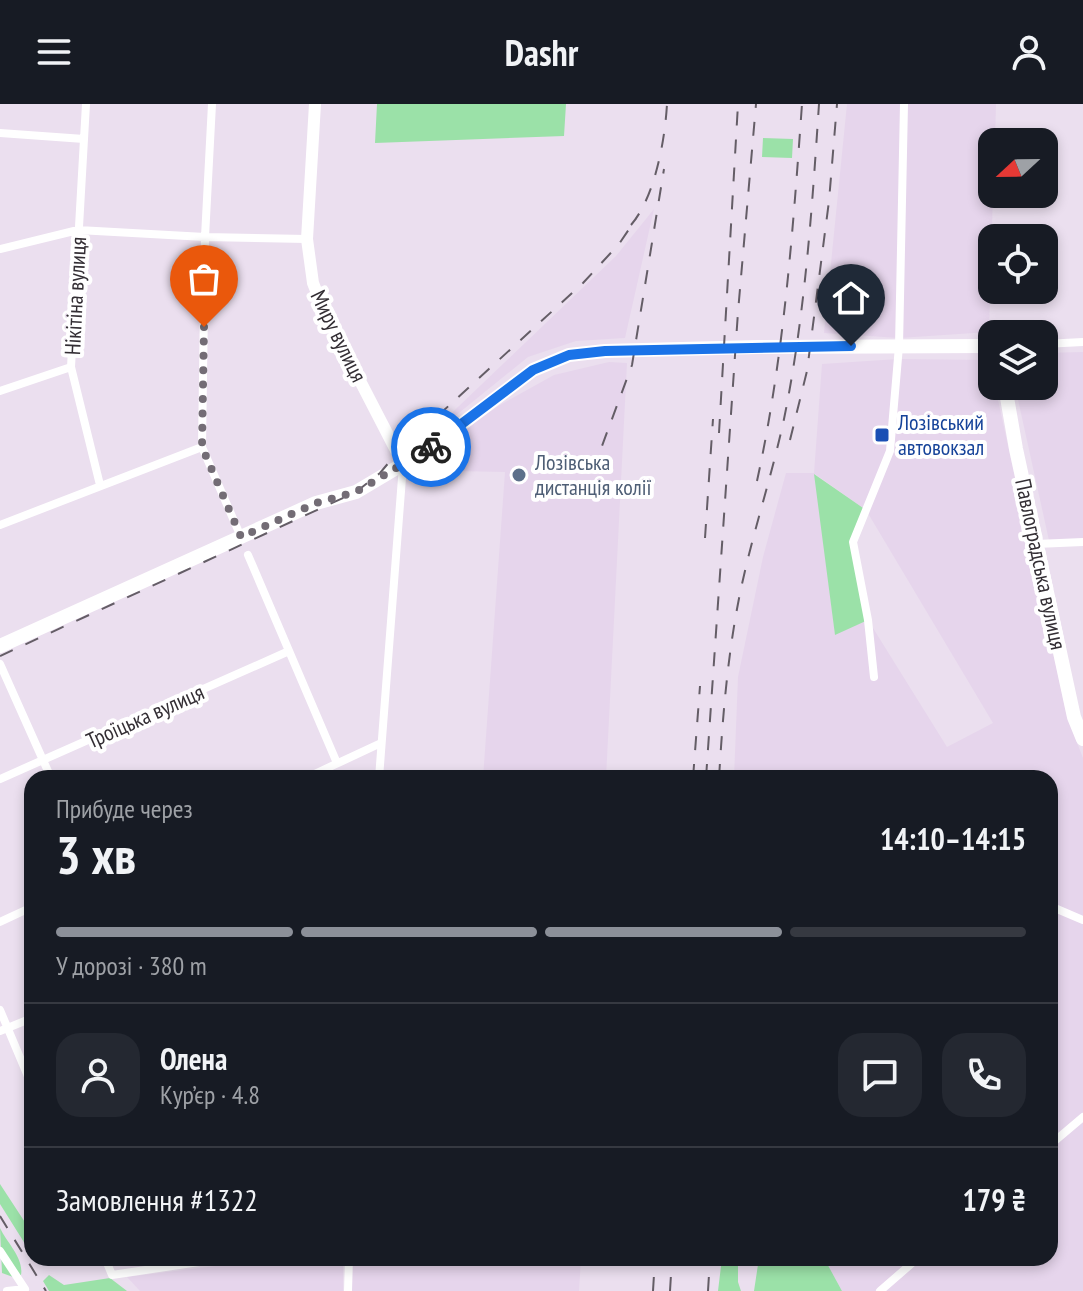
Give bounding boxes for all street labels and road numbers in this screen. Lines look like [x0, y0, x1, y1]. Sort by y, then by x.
street label: Нікітіна вулиця [58, 236, 92, 356]
street label: Миру вулиця [305, 285, 373, 387]
street label: Павлоградська вулиця [1009, 476, 1073, 652]
street label: Троїцька вулиця [82, 678, 208, 754]

